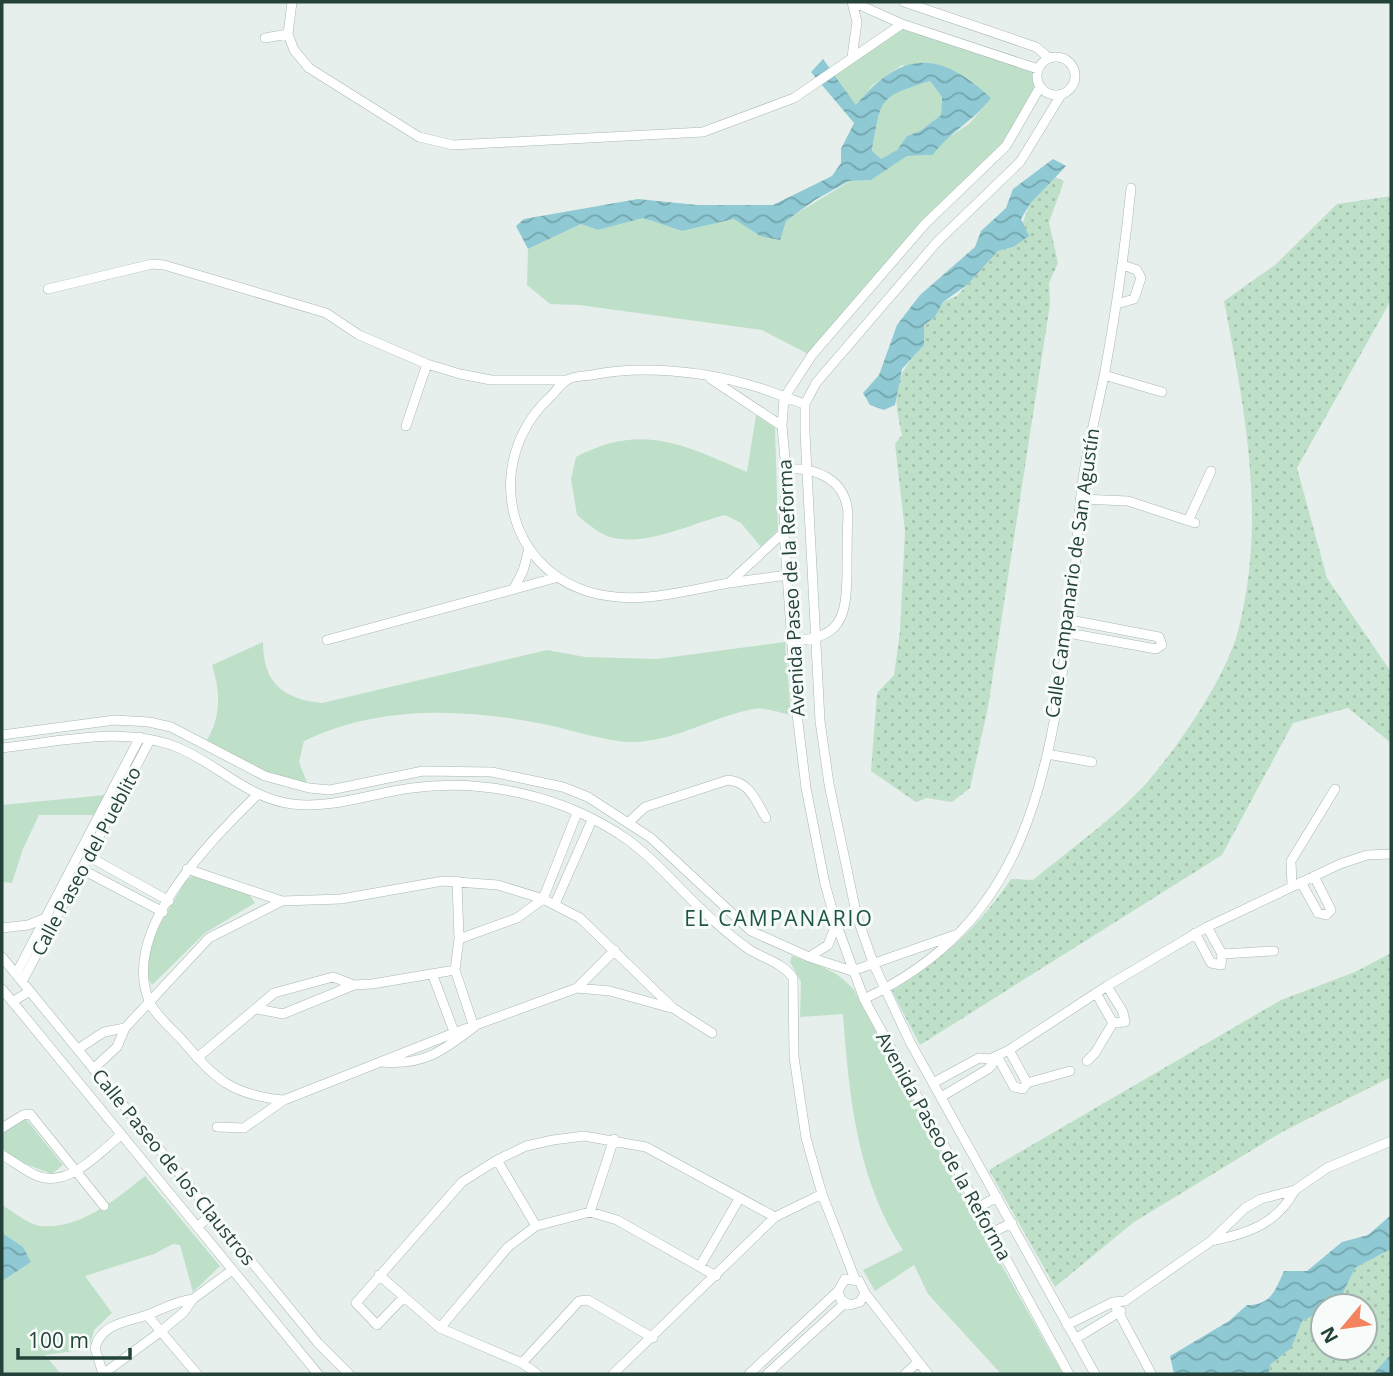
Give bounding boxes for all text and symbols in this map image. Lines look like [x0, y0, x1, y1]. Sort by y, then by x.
street label: Calle Campanario de San Agustín [1039, 427, 1105, 719]
street label: Avenida Paseo de la Reforma [771, 459, 811, 717]
street label: Calle Paseo del Pueblito [25, 762, 147, 960]
district label: EL CAMPANARIO [684, 904, 874, 932]
street label: Avenida Paseo de la Reforma [870, 1027, 1018, 1265]
street label: Calle Paseo de los Claustros [86, 1063, 262, 1271]
north arrow [1309, 1292, 1379, 1362]
scale bar [18, 1316, 130, 1360]
text: N [1314, 1322, 1344, 1348]
text: 100 m [28, 1326, 89, 1354]

